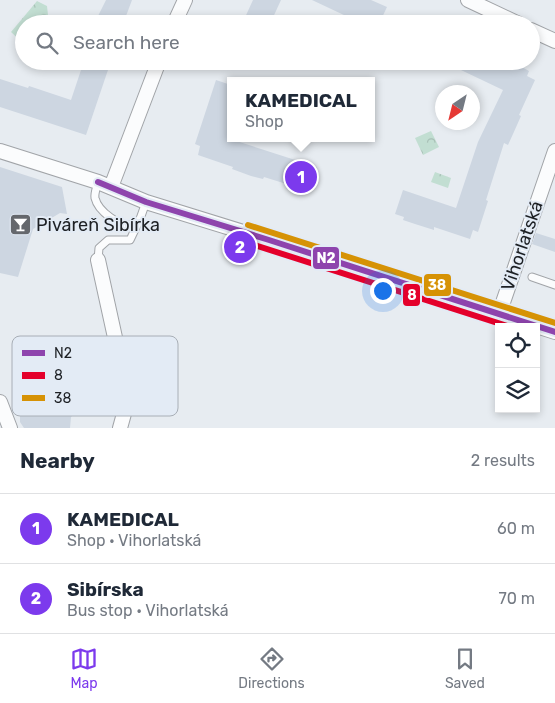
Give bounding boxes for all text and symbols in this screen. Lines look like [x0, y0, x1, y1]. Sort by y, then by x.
search box [15, 15, 540, 70]
icon: search [33, 29, 61, 57]
text: Search here [73, 31, 180, 54]
popup [227, 77, 375, 142]
north arrow [435, 85, 480, 130]
text: KAMEDICAL [245, 89, 357, 112]
text: Shop [245, 112, 283, 131]
pin: 1 [285, 158, 317, 196]
street label: Vihorlatská [496, 198, 548, 294]
bar icon: Piváreň Sibírka [8, 213, 32, 237]
place label: Piváreň Sibírka [36, 214, 160, 236]
pin: 2 [224, 228, 256, 266]
line badge: N2 [312, 246, 340, 270]
text: N2 [316, 250, 336, 267]
line badge: 38 [423, 273, 452, 297]
text: 38 [428, 277, 446, 294]
your location [370, 278, 396, 304]
line badge: 8 [402, 283, 421, 307]
text: 8 [407, 287, 417, 304]
map controls [495, 323, 540, 413]
button: locate [495, 323, 540, 368]
legend [12, 336, 178, 416]
text: N2 [54, 345, 72, 362]
text: 8 [54, 367, 63, 384]
button: layers [495, 368, 540, 413]
text: 38 [54, 390, 71, 407]
text: Nearby [20, 448, 95, 473]
text: 2 results [471, 451, 535, 470]
text: KAMEDICAL [67, 508, 179, 531]
text: 1 [32, 519, 40, 538]
text: 60 m [497, 519, 535, 538]
text: Shop · Vihorlatská [67, 531, 201, 550]
text: Sibírska [67, 578, 144, 601]
text: 2 [31, 589, 41, 608]
text: 70 m [498, 589, 535, 608]
text: Bus stop · Vihorlatská [67, 601, 229, 620]
tab: Map [70, 645, 98, 692]
tab: Directions [238, 645, 305, 692]
tab: Saved [445, 645, 485, 692]

